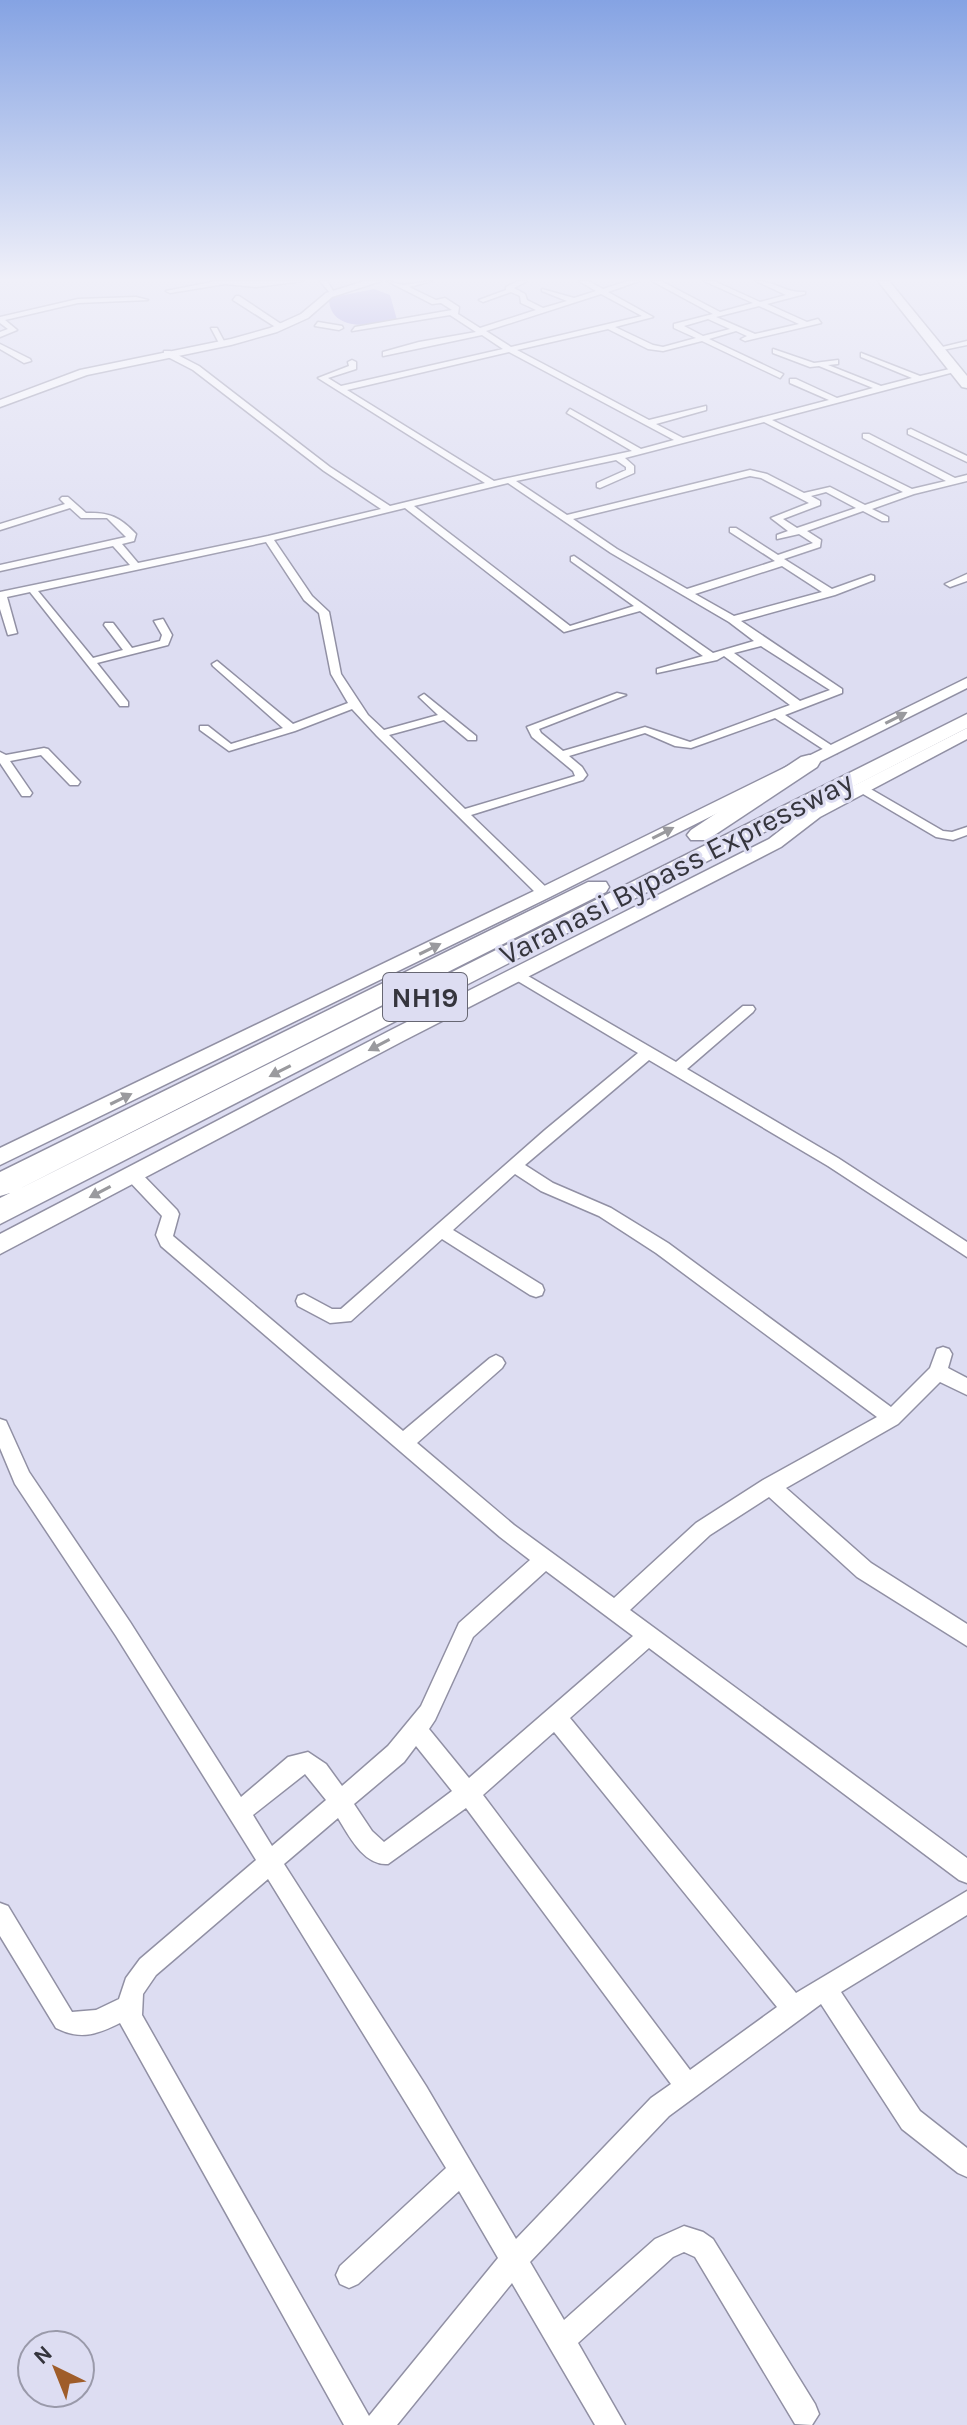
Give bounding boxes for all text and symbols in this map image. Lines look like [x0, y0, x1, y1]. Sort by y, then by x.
one-way arrow [885, 711, 908, 725]
street label: Varanasi Bypass Expressway [494, 763, 859, 973]
one-way arrow [651, 826, 674, 840]
one-way arrow [419, 942, 442, 955]
road number: NH19 [383, 973, 467, 1021]
one-way arrow [368, 1038, 391, 1051]
one-way arrow [269, 1064, 292, 1077]
one-way arrow [109, 1092, 132, 1105]
one-way arrow [88, 1186, 111, 1199]
north arrow [16, 2329, 96, 2409]
text: N [28, 2340, 58, 2370]

